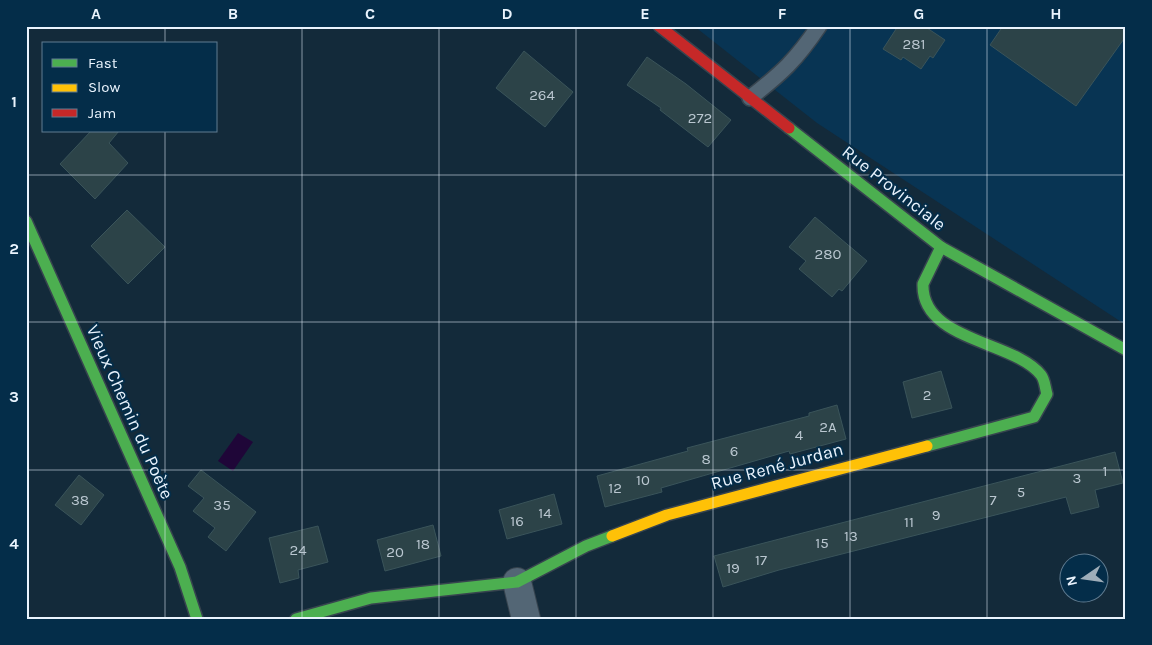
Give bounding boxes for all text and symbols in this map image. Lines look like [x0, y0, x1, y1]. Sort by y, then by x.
text: A [91, 4, 101, 23]
text: B [228, 4, 238, 23]
text: C [365, 4, 375, 23]
text: D [502, 4, 513, 23]
text: E [640, 4, 650, 23]
text: F [778, 4, 787, 23]
text: G [914, 4, 924, 23]
text: H [1050, 4, 1062, 23]
house number: 281 [903, 35, 925, 53]
legend [42, 42, 218, 132]
text: Fast [88, 54, 118, 72]
text: Slow [88, 78, 120, 96]
house number: 264 [529, 86, 555, 104]
text: 1 [11, 92, 17, 111]
text: Jam [88, 104, 116, 122]
house number: 272 [688, 109, 712, 127]
street label: Rue Provinciale [838, 141, 950, 235]
text: 2 [9, 239, 19, 258]
house number: 280 [815, 245, 842, 263]
street label: Vieux Chemin du Poète [82, 321, 178, 503]
house number: 2 [923, 386, 931, 404]
text: 3 [9, 387, 19, 406]
house number: 2A [819, 418, 837, 436]
house number: 4 [795, 426, 804, 444]
street label: Rue René Jurdan [708, 438, 846, 494]
house number: 6 [730, 442, 738, 460]
house number: 8 [701, 450, 711, 468]
house number: 1 [1103, 462, 1107, 480]
house number: 3 [1073, 469, 1081, 487]
house number: 10 [636, 471, 650, 489]
house number: 12 [608, 479, 622, 497]
house number: 5 [1017, 483, 1025, 501]
house number: 38 [71, 491, 89, 509]
house number: 7 [989, 491, 997, 509]
house number: 35 [213, 496, 231, 514]
house number: 14 [538, 504, 552, 522]
house number: 9 [932, 506, 940, 524]
house number: 16 [510, 512, 524, 530]
house number: 11 [904, 513, 914, 531]
house number: 13 [844, 527, 858, 545]
text: 4 [9, 534, 19, 553]
house number: 15 [815, 534, 829, 552]
house number: 18 [416, 535, 430, 553]
house number: 24 [289, 541, 307, 559]
house number: 20 [386, 543, 404, 561]
house number: 17 [755, 551, 767, 569]
north arrow [1060, 552, 1110, 602]
house number: 19 [726, 559, 740, 577]
text: N [1062, 574, 1081, 588]

